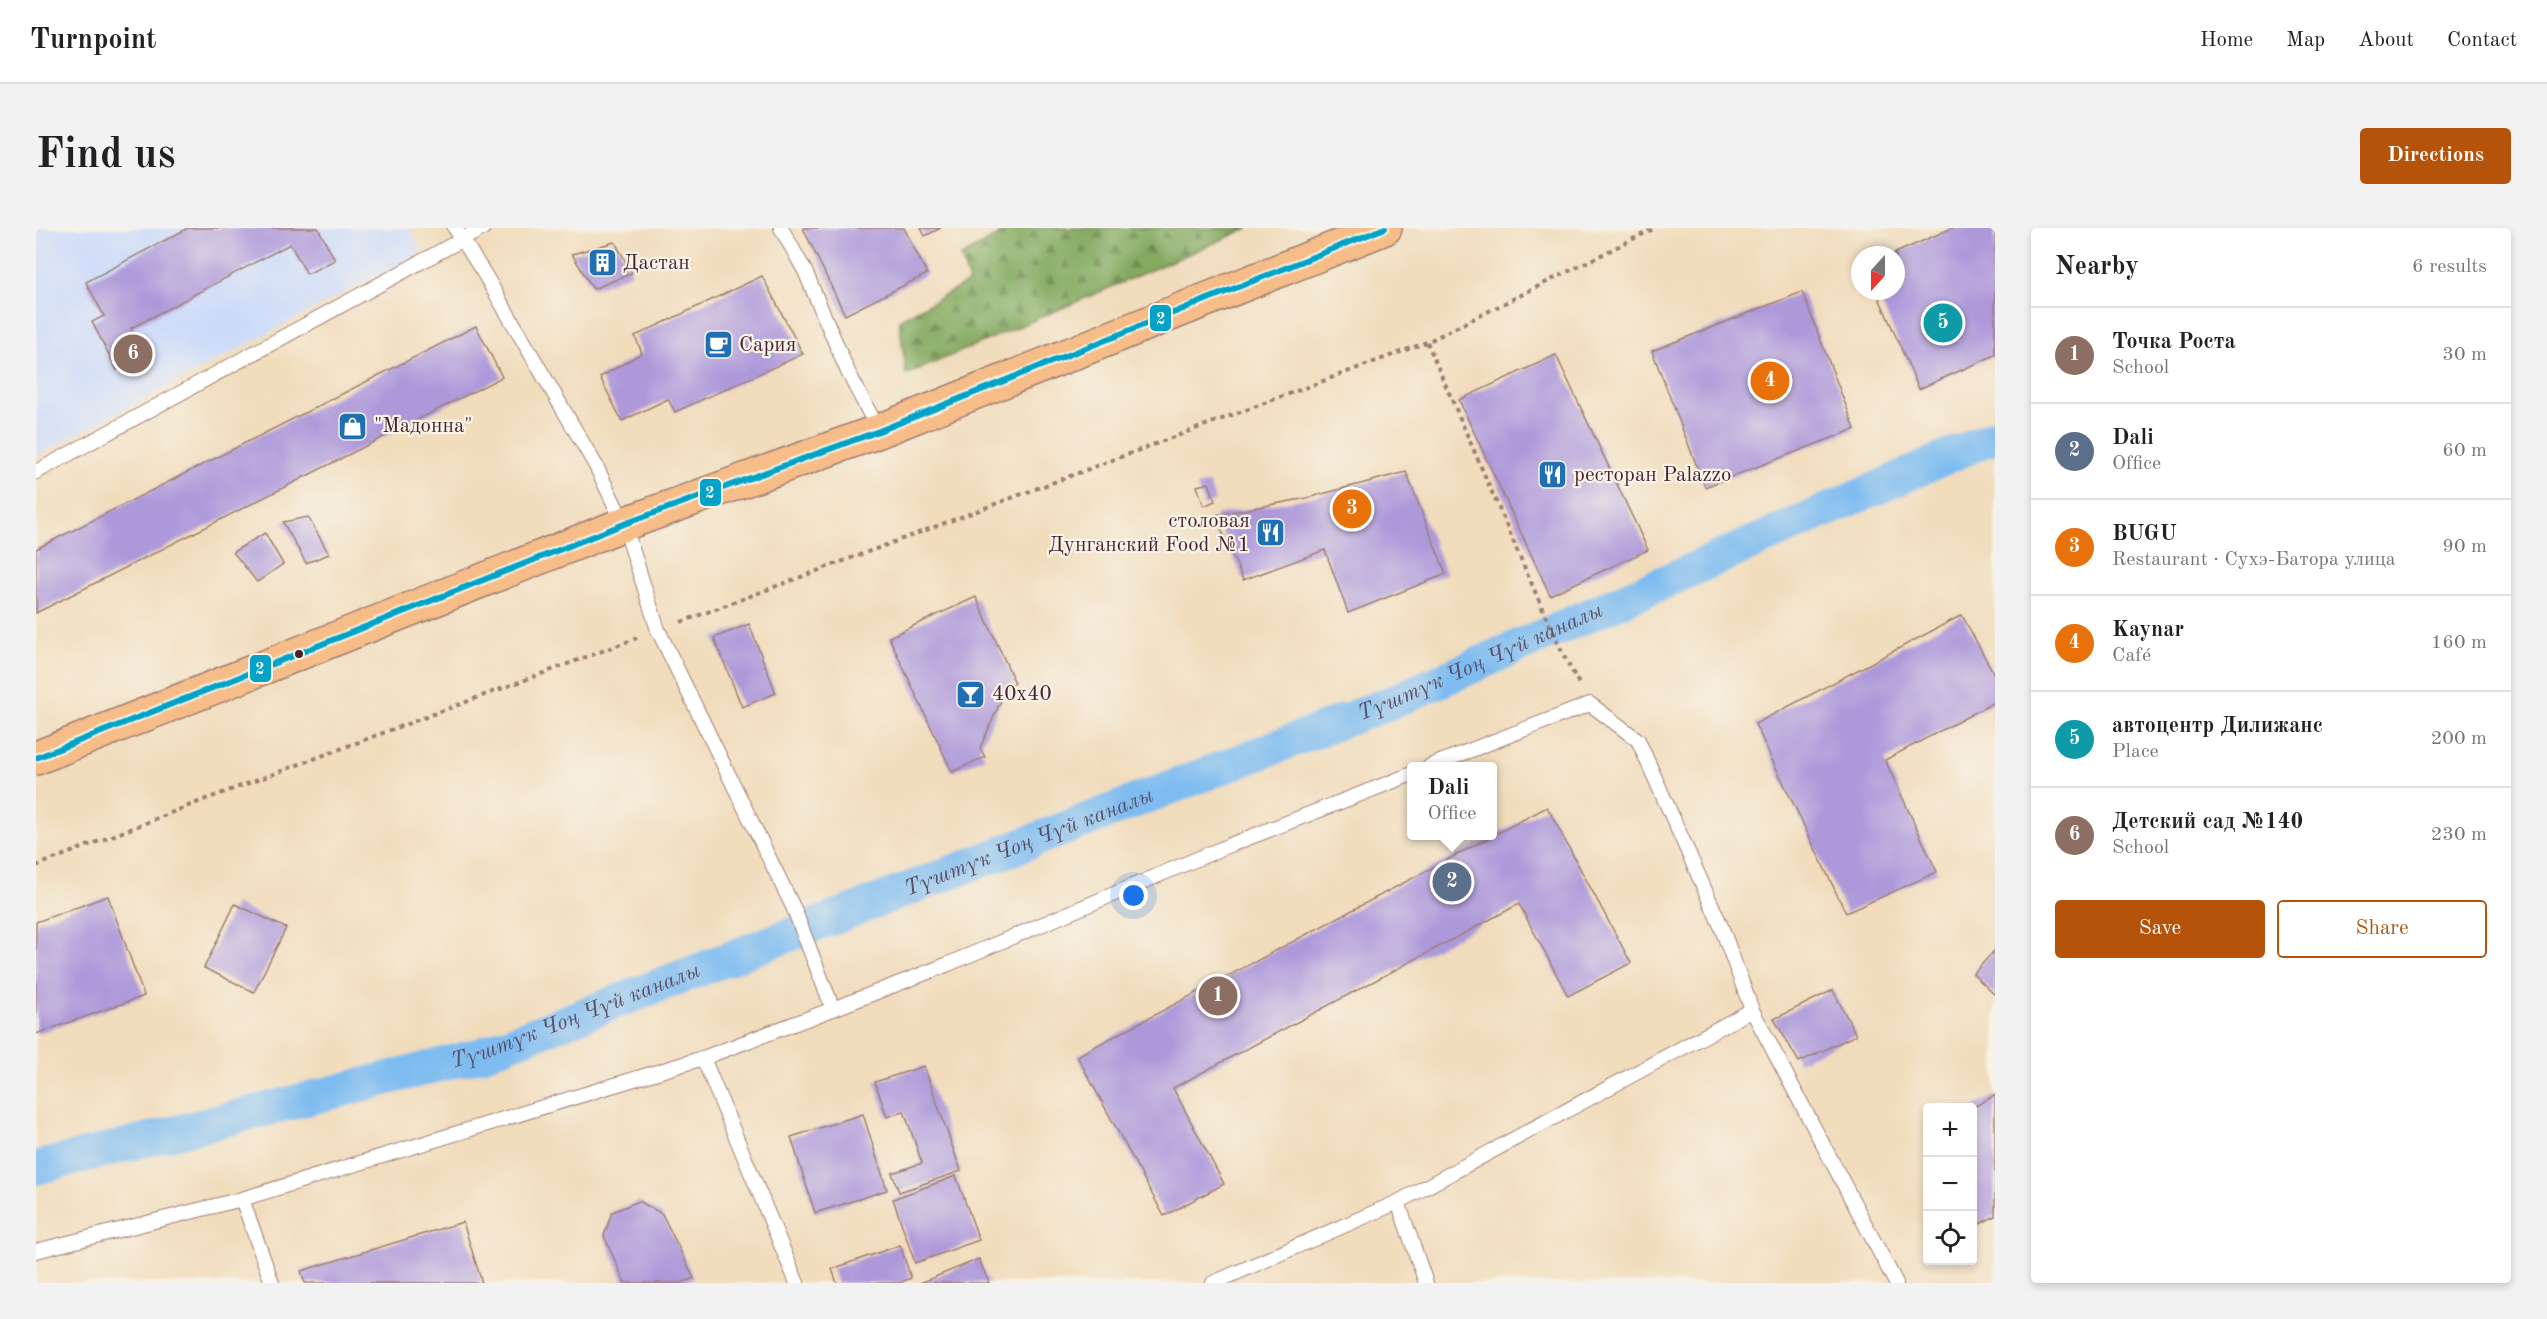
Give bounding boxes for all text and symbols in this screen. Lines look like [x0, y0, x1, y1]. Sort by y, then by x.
text: Turnpoint [30, 27, 157, 55]
text: Home [2200, 30, 2253, 51]
text: Map [2286, 30, 2325, 51]
text: About [2358, 30, 2414, 51]
text: Contact [2447, 30, 2517, 51]
button: Directions [2360, 128, 2511, 184]
text: Find us [36, 135, 175, 177]
north arrow [1851, 246, 1905, 300]
building icon: Дастан [586, 247, 618, 279]
place label: Дастан [623, 253, 690, 274]
text: Nearby [2055, 254, 2139, 280]
text: 6 results [2412, 257, 2487, 277]
pin: 5 [1924, 300, 1962, 346]
line badge: 2 [1149, 304, 1172, 332]
text: 2 [1156, 312, 1166, 328]
cafe icon: Сария [702, 329, 734, 361]
text: Точка Роста [2112, 331, 2236, 353]
pin: 6 [114, 332, 152, 376]
place label: Сария [739, 335, 797, 356]
text: 1 [2069, 345, 2080, 365]
text: 30 m [2442, 345, 2487, 365]
pin: 4 [1750, 358, 1790, 404]
text: School [2112, 358, 2169, 378]
shop icon: "Мадонна" [337, 410, 369, 442]
place label: "Мадонна" [374, 416, 473, 437]
text: Dali [2112, 427, 2154, 449]
text: 2 [2069, 441, 2080, 461]
text: 60 m [2442, 441, 2487, 461]
text: Office [2112, 454, 2161, 474]
restaurant icon: ресторан Palazzo [1537, 459, 1569, 491]
place label: ресторан Palazzo [1574, 465, 1731, 486]
line badge: 2 [699, 478, 722, 507]
text: 2 [705, 486, 715, 502]
pin: 3 [1332, 486, 1372, 532]
place label: столовая Дунганский Food №1 [1048, 511, 1250, 556]
restaurant icon: столовая Дунганский Food №1 [1255, 517, 1287, 549]
text: BUGU [2112, 523, 2177, 545]
text: 3 [2069, 537, 2080, 557]
text: 90 m [2442, 537, 2487, 557]
text: Restaurant · Сухэ-Батора улица [2112, 550, 2396, 570]
water label: Түштүк Чоң Чүй каналы [1355, 599, 1606, 725]
text: Kaynar [2112, 619, 2184, 641]
text: 4 [2069, 633, 2080, 653]
text: 160 m [2431, 633, 2487, 653]
text: Café [2112, 646, 2151, 666]
unlabelled marker [293, 648, 305, 660]
line badge: 2 [249, 654, 272, 683]
text: 2 [255, 662, 265, 678]
bar icon: 40x40 [955, 678, 987, 710]
place label: 40x40 [992, 684, 1052, 705]
text: автоцентр Дилижанс [2112, 715, 2323, 737]
text: 5 [2069, 729, 2080, 749]
text: 200 m [2431, 729, 2487, 749]
text: Place [2112, 742, 2159, 762]
popup [1407, 762, 1497, 840]
text: Dali [1427, 777, 1469, 799]
water label: Түштүк Чоң Чүй каналы [902, 784, 1157, 900]
text: Office [1427, 804, 1477, 824]
text: Детский сад №140 [2112, 811, 2303, 833]
text: 6 [2069, 825, 2080, 845]
text: 230 m [2431, 825, 2487, 845]
text: School [2112, 838, 2169, 858]
pin: 2 [1432, 860, 1472, 904]
your location [1119, 881, 1148, 910]
button: Save [2055, 900, 2265, 958]
button: Share [2277, 900, 2487, 958]
water label: Түштүк Чоң Чүй каналы [449, 960, 703, 1073]
pin: 1 [1198, 974, 1238, 1018]
map controls [1923, 1103, 1977, 1265]
button: + [1923, 1103, 1977, 1157]
button: − [1923, 1157, 1977, 1211]
button: locate [1923, 1211, 1977, 1265]

